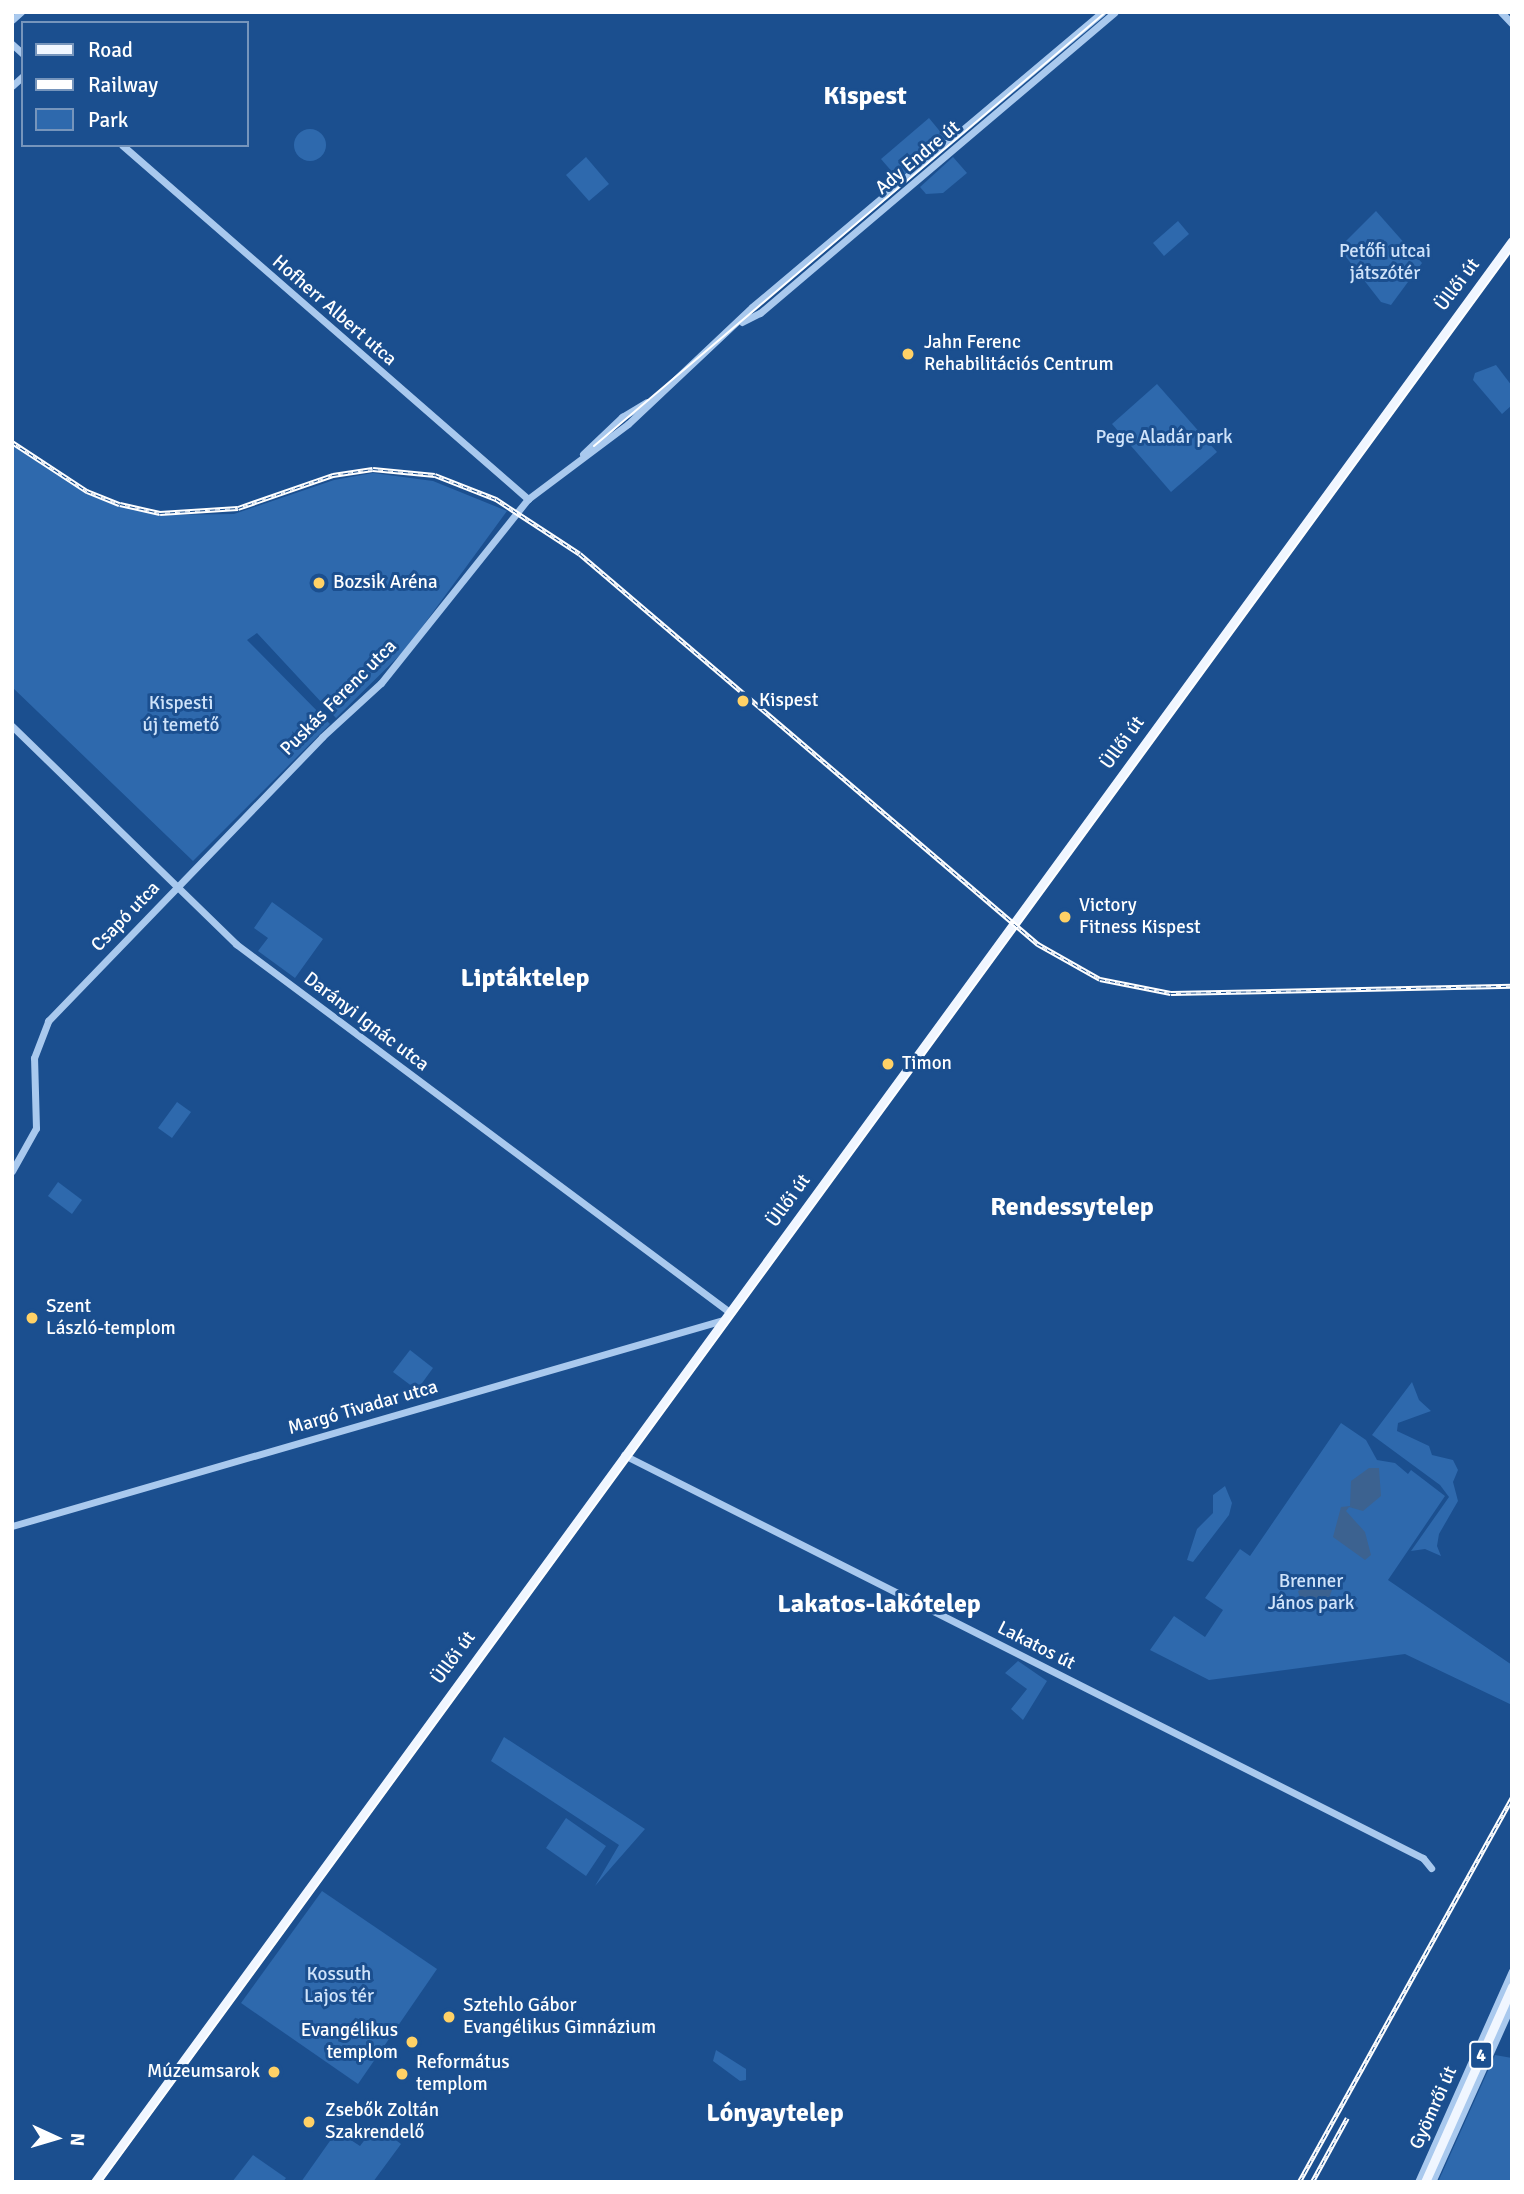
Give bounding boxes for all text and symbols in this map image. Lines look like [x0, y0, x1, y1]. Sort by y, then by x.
legend [21, 21, 248, 147]
text: Road [88, 37, 133, 63]
text: Railway [88, 72, 158, 98]
district label: Kispest [823, 81, 907, 113]
text: Park [88, 107, 128, 133]
street label: Ady Endre út [871, 116, 965, 200]
park label: Petőfi utcai játszótér [1339, 241, 1431, 285]
street label: Hofherr Albert utca [267, 251, 401, 371]
street label: Üllői út [1431, 254, 1485, 316]
place label: Jahn Ferenc Rehabilitációs Centrum [924, 332, 1114, 376]
marker: Jahn Ferenc Rehabilitációs Centrum [898, 344, 918, 364]
park label: Pege Aladár park [1095, 427, 1233, 449]
place label: Bozsik Aréna [333, 572, 438, 594]
marker: Bozsik Aréna [311, 575, 327, 591]
street label: Puskás Ferenc utca [276, 635, 402, 761]
place label: Kispest [759, 690, 818, 712]
marker: Kispest [733, 691, 753, 711]
park label: Kispesti új temető [143, 693, 219, 737]
street label: Üllői út [1096, 712, 1150, 774]
street label: Csapó utca [87, 877, 165, 957]
place label: Victory Fitness Kispest [1079, 895, 1201, 939]
marker: Victory Fitness Kispest [1057, 909, 1073, 925]
district label: Liptáktelep [461, 963, 589, 995]
street label: Darányi Ignác utca [299, 968, 433, 1076]
place label: Timon [902, 1053, 952, 1075]
marker: Timon [880, 1056, 896, 1072]
street label: Üllői út [762, 1170, 816, 1232]
district label: Rendessytelep [990, 1192, 1154, 1224]
place label: Szent László-templom [46, 1296, 176, 1340]
marker: Szent László-templom [24, 1310, 40, 1326]
street label: Margó Tivadar utca [286, 1376, 440, 1440]
park label: Brenner János park [1268, 1571, 1354, 1615]
district label: Lakatos-lakótelep [777, 1589, 981, 1621]
street label: Lakatos út [993, 1617, 1079, 1675]
street label: Üllői út [427, 1627, 481, 1689]
park label: Kossuth Lajos tér [304, 1964, 374, 2008]
place label: Sztehlo Gábor Evangélikus Gimnázium [463, 1995, 656, 2039]
marker: Sztehlo Gábor Evangélikus Gimnázium [441, 2009, 457, 2025]
place label: Evangélikus templom [301, 2020, 398, 2064]
marker: Evangélikus templom [404, 2034, 420, 2050]
road number: 4 [1469, 2040, 1493, 2070]
place label: Református templom [416, 2052, 510, 2096]
place label: Múzeumsarok [147, 2061, 260, 2083]
street label: Gyömrői út [1406, 2063, 1462, 2153]
marker: Múzeumsarok [266, 2064, 282, 2080]
marker: Református templom [394, 2066, 410, 2082]
district label: Lónyaytelep [706, 2098, 844, 2130]
place label: Zsebők Zoltán Szakrendelő [325, 2100, 439, 2144]
north arrow [21, 2103, 91, 2173]
marker: Zsebők Zoltán Szakrendelő [299, 2112, 319, 2132]
text: N [65, 2132, 89, 2147]

